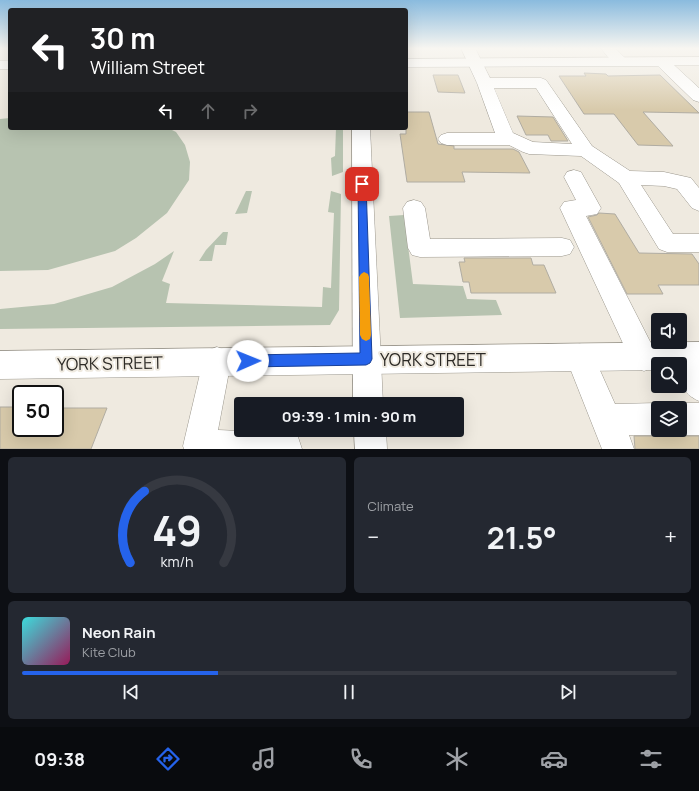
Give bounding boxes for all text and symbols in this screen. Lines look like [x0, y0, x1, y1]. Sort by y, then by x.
text: 30 m [90, 19, 155, 57]
icon: left [24, 24, 76, 76]
text: William Street [90, 55, 205, 79]
icon: left [155, 100, 177, 122]
icon: ahead [197, 100, 219, 122]
icon: right [239, 100, 261, 122]
pin [345, 167, 379, 201]
icon: arrive [351, 173, 373, 195]
map controls [651, 313, 687, 437]
button: sound [651, 313, 687, 349]
position arrow [227, 340, 269, 382]
street label: YORK STREET [380, 348, 486, 371]
street label: YORK STREET [57, 351, 163, 375]
button: search [651, 357, 687, 393]
speed limit sign: 50 [12, 385, 64, 437]
button: layers [651, 401, 687, 437]
text: 09:39 · 1 min · 90 m [282, 406, 416, 427]
text: Climate [368, 497, 414, 515]
text: 49 [152, 502, 202, 558]
text: 21.5° [487, 517, 557, 558]
text: − [368, 522, 379, 552]
text: + [664, 522, 677, 552]
text: km/h [160, 552, 193, 571]
text: Neon Rain [82, 622, 156, 643]
text: Kite Club [82, 643, 136, 661]
icon: previous [120, 681, 142, 703]
icon: pause [338, 681, 360, 703]
icon: next [557, 681, 579, 703]
icon: directions [154, 745, 182, 773]
icon: music [250, 745, 278, 773]
icon: phone [347, 745, 375, 773]
icon: climate [443, 745, 471, 773]
icon: car [540, 745, 568, 773]
icon: filters [637, 745, 665, 773]
text: 09:38 [34, 747, 85, 771]

